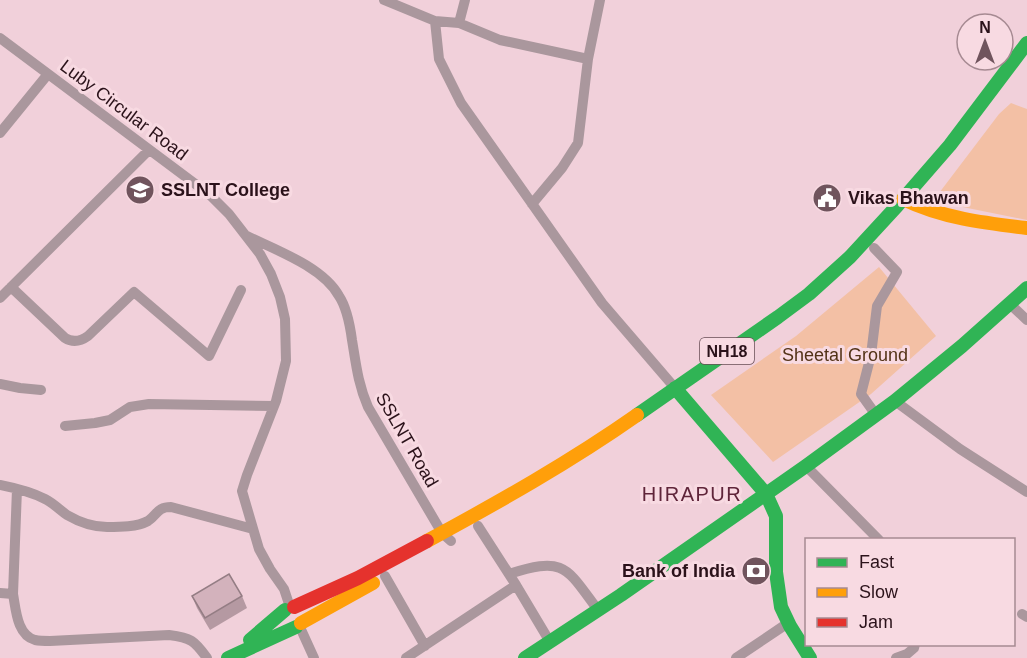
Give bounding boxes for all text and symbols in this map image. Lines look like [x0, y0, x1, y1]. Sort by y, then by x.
north arrow [955, 12, 1015, 72]
text: N [979, 19, 991, 36]
street label: Luby Circular Road [56, 56, 192, 164]
school or university icon: SSLNT College [124, 174, 156, 206]
place label: SSLNT College [161, 180, 290, 200]
public building icon: Vikas Bhawan [811, 182, 843, 214]
place label: Vikas Bhawan [848, 188, 969, 208]
road number: NH18 [700, 338, 754, 364]
park label: Sheetal Ground [782, 345, 908, 365]
street label: SSLNT Road [372, 389, 442, 491]
district label: HIRAPUR [642, 483, 742, 505]
legend [805, 538, 1015, 646]
text: Fast [859, 552, 894, 572]
bank icon: Bank of India [740, 555, 772, 587]
place label: Bank of India [622, 561, 736, 581]
text: Slow [859, 582, 899, 602]
text: Jam [859, 612, 893, 632]

